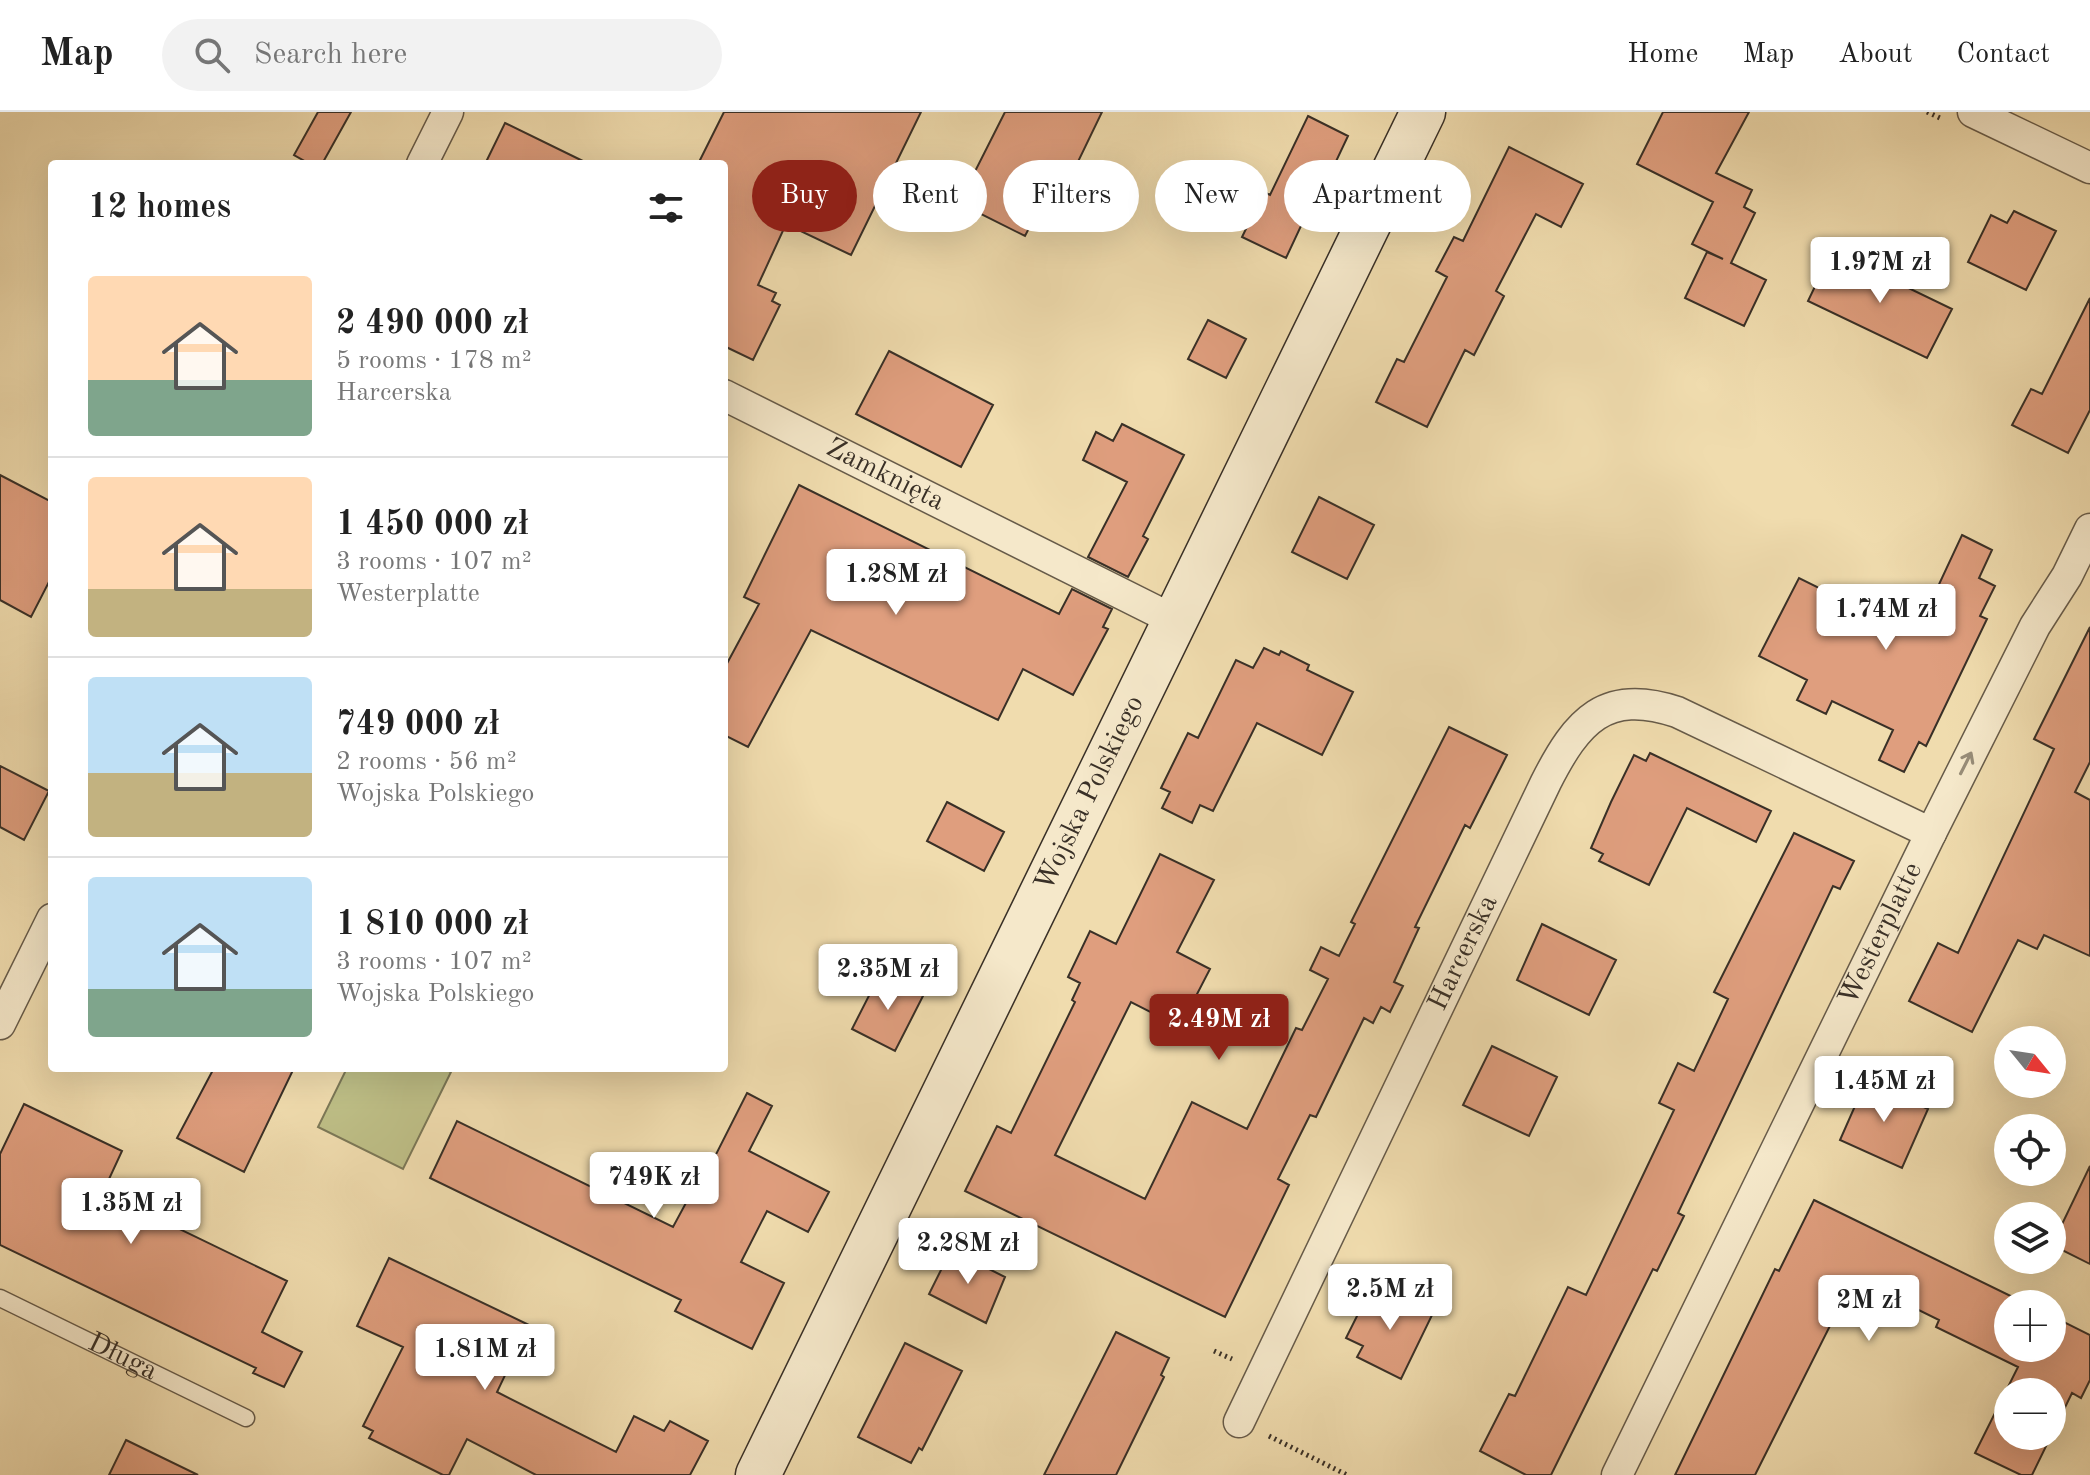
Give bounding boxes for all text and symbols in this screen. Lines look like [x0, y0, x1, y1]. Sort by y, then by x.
search box [162, 19, 722, 91]
icon: search [190, 33, 234, 77]
text: Map [40, 36, 114, 74]
text: Search here [254, 40, 407, 70]
text: Home [1627, 41, 1698, 69]
text: Map [1742, 41, 1794, 69]
text: About [1838, 41, 1913, 69]
text: Contact [1957, 41, 2050, 69]
chip: Buy [752, 160, 857, 232]
chip: Rent [873, 160, 987, 232]
chip: Filters [1003, 160, 1139, 232]
chip: New [1155, 160, 1268, 232]
chip: Apartment [1284, 160, 1471, 232]
icon: filters [644, 186, 688, 230]
text: 12 homes [88, 191, 231, 225]
pin: 1.97M zł [1797, 237, 1963, 305]
text: 1.97M zł [1829, 250, 1931, 276]
text: 2 490 000 zł [336, 307, 529, 341]
icon: home [152, 308, 248, 404]
text: 5 rooms · 178 m² [336, 348, 532, 374]
text: Harcerska [336, 380, 452, 406]
street label: Zamknięta [821, 434, 949, 517]
text: 1 450 000 zł [336, 508, 529, 542]
icon: home [152, 509, 248, 605]
text: 3 rooms · 107 m² [336, 549, 532, 575]
pin: 1.28M zł [813, 549, 979, 617]
text: 1.28M zł [845, 562, 947, 588]
text: Westerplatte [336, 581, 480, 607]
pin: 1.74M zł [1803, 584, 1969, 652]
text: 1.74M zł [1835, 597, 1937, 623]
street label: Wojska Polskiego [1031, 692, 1150, 896]
text: 749 000 zł [336, 708, 499, 742]
icon: home [152, 709, 248, 805]
text: 2 rooms · 56 m² [336, 749, 517, 775]
one-way arrow [1959, 751, 1974, 775]
text: Wojska Polskiego [336, 781, 534, 807]
street label: Westerplatte [1835, 858, 1928, 1010]
street label: Harcerska [1424, 891, 1504, 1015]
text: 1 810 000 zł [336, 908, 529, 942]
icon: home [152, 909, 248, 1005]
pin: 2.35M zł [805, 944, 971, 1012]
text: 3 rooms · 107 m² [336, 949, 532, 975]
text: 2.35M zł [837, 957, 939, 983]
text: Wojska Polskiego [336, 981, 534, 1007]
pin: 2.49M zł [1136, 994, 1302, 1062]
text: 2.49M zł [1168, 1007, 1270, 1033]
north arrow [1994, 1026, 2066, 1098]
map controls [1994, 1026, 2066, 1450]
pin: 1.45M zł [1801, 1056, 1967, 1124]
text: 1.45M zł [1833, 1069, 1935, 1095]
button: locate [1994, 1114, 2066, 1186]
pin: 749K zł [580, 1152, 728, 1220]
text: 749K zł [608, 1165, 700, 1191]
pin: 1.35M zł [48, 1178, 214, 1246]
text: 1.35M zł [80, 1191, 182, 1217]
button: layers [1994, 1202, 2066, 1274]
pin: 2.28M zł [885, 1218, 1051, 1286]
text: 2.28M zł [917, 1231, 1019, 1257]
pin: 2.5M zł [1316, 1264, 1464, 1332]
pin: 2M zł [1813, 1275, 1925, 1343]
text: 2.5M zł [1346, 1277, 1434, 1303]
text: 2M zł [1836, 1288, 1902, 1314]
button: + [1994, 1290, 2066, 1362]
pin: 1.81M zł [402, 1324, 568, 1392]
street label: Długa [83, 1329, 162, 1386]
text: 1.81M zł [434, 1337, 536, 1363]
button: − [1994, 1378, 2066, 1450]

